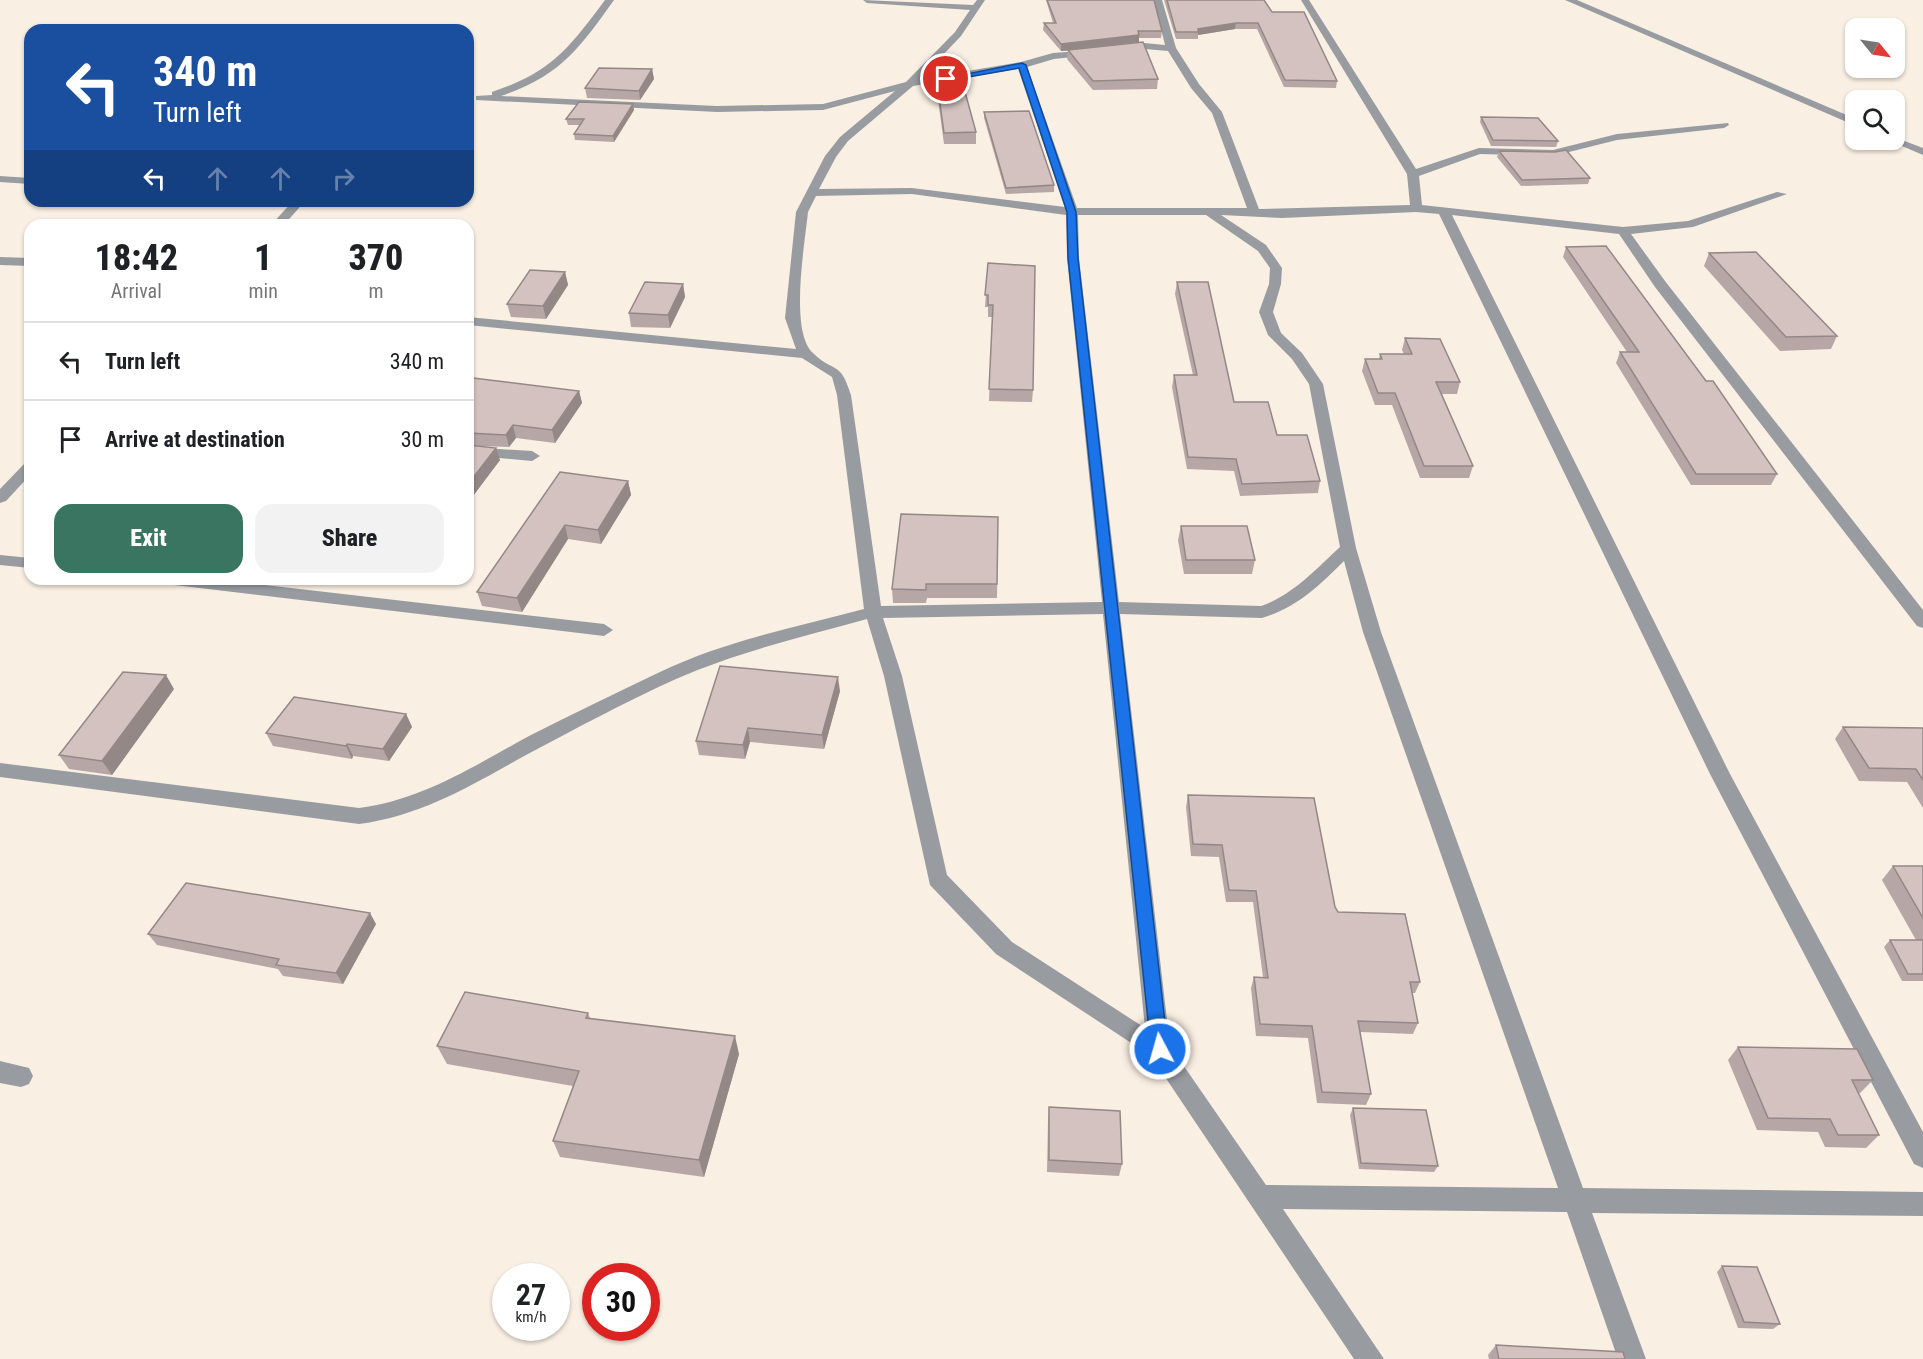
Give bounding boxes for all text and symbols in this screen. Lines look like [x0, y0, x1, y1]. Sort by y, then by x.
north arrow [1845, 18, 1905, 78]
map controls [1845, 18, 1905, 150]
text: 340 m [153, 47, 258, 96]
icon: left [54, 48, 132, 126]
pin [920, 53, 971, 104]
icon: arrive [929, 62, 962, 95]
button: search [1845, 90, 1905, 150]
text: Turn left [153, 97, 242, 129]
icon: left [138, 162, 171, 195]
icon: ahead [201, 162, 234, 195]
icon: ahead [264, 162, 297, 195]
icon: right [327, 162, 360, 195]
text: 18:42 [95, 237, 178, 279]
text: 1 [254, 237, 272, 279]
text: 370 [348, 237, 403, 279]
text: Arrival [111, 279, 162, 303]
text: min [249, 279, 278, 303]
text: m [368, 279, 383, 303]
icon: left [54, 345, 87, 378]
text: Turn left [105, 349, 180, 374]
text: 340 m [390, 349, 444, 374]
icon: arrive [54, 423, 87, 456]
text: Arrive at destination [105, 427, 285, 452]
text: 30 m [401, 427, 444, 452]
button: Exit [54, 504, 243, 573]
button: Share [255, 504, 444, 573]
position arrow [1128, 1017, 1192, 1081]
speed limit sign: 30 [582, 1263, 660, 1341]
text: 27 [516, 1277, 546, 1312]
text: km/h [516, 1308, 546, 1326]

